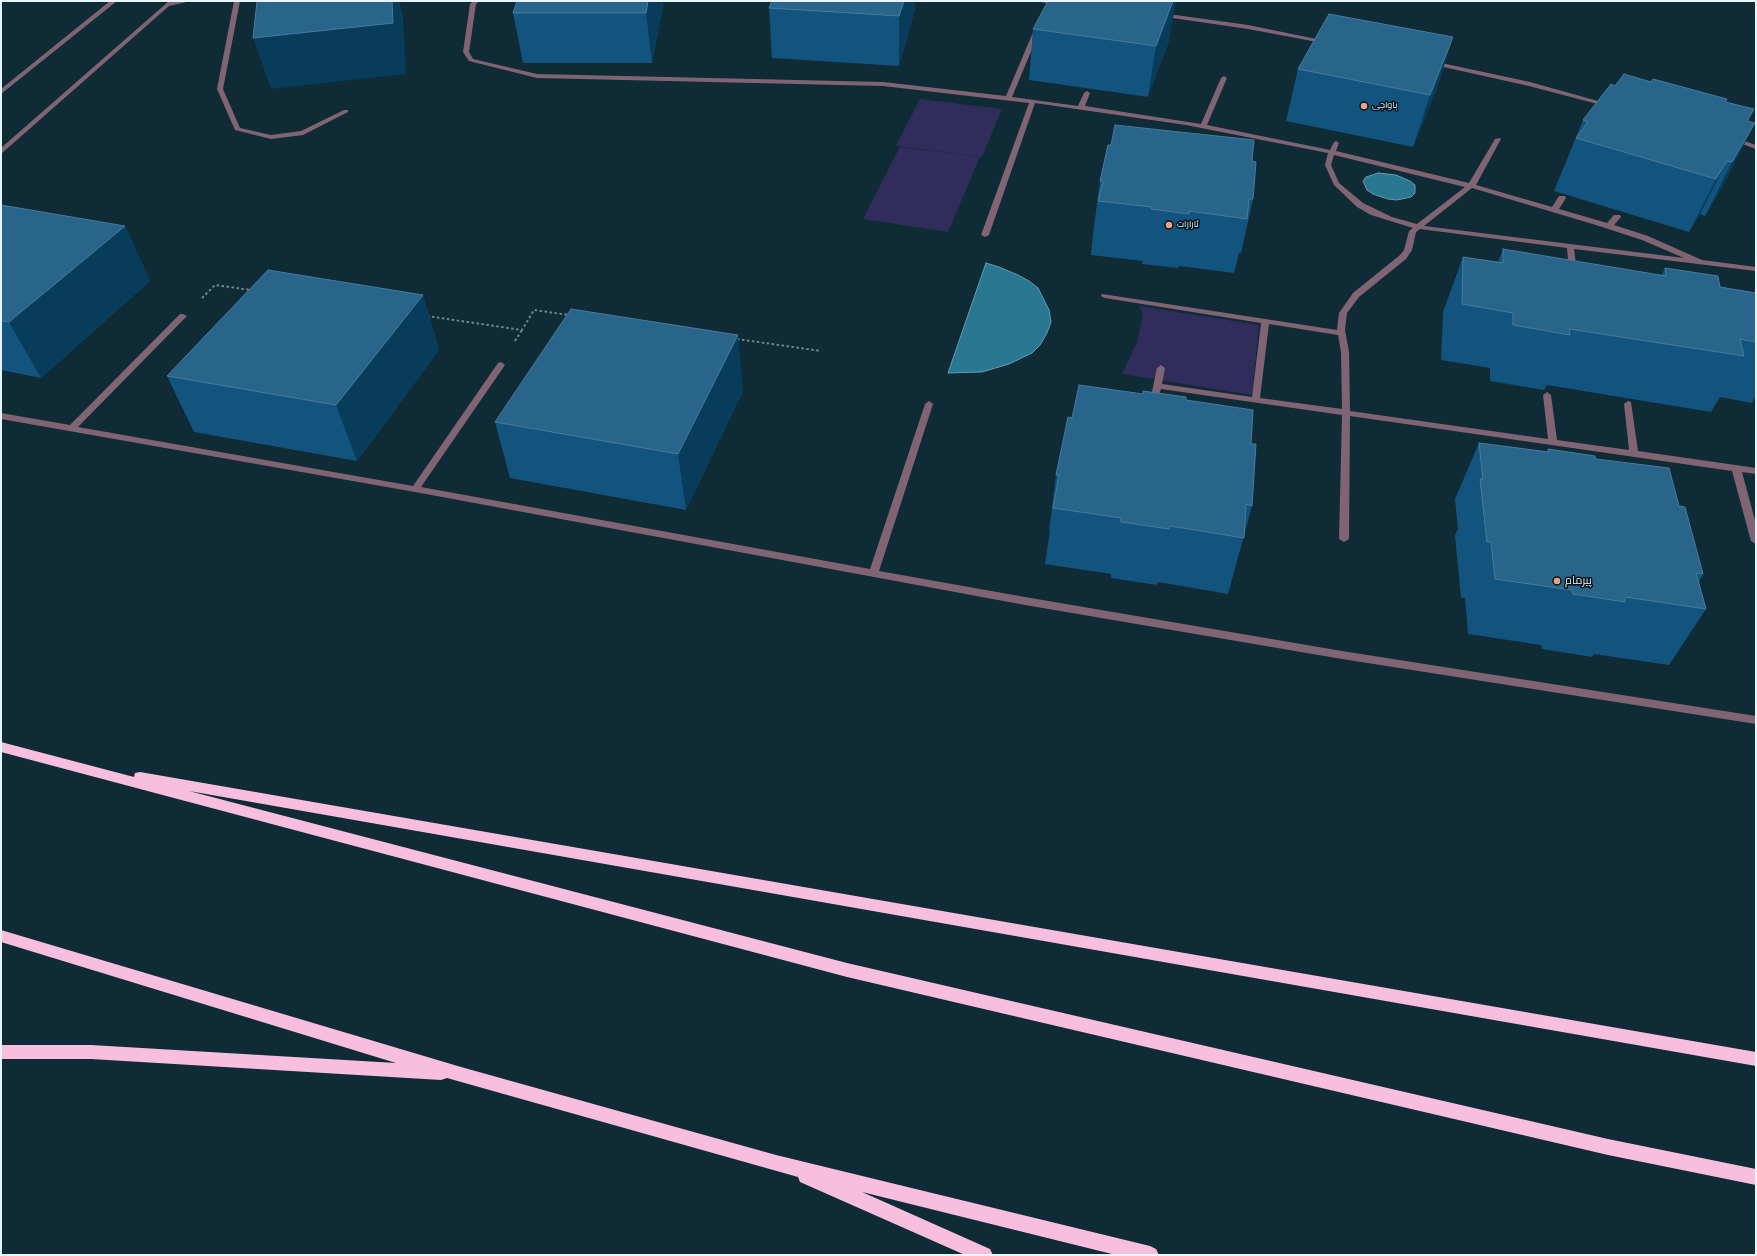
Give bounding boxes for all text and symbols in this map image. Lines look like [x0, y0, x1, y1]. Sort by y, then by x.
marker: باواجی [1359, 101, 1369, 111]
place label: باواجی [1372, 101, 1397, 111]
marker: ئارارات [1164, 220, 1174, 230]
place label: ئارارات [1177, 220, 1199, 230]
place label: پیرمام [1565, 574, 1592, 588]
marker: پیرمام [1552, 576, 1562, 586]

